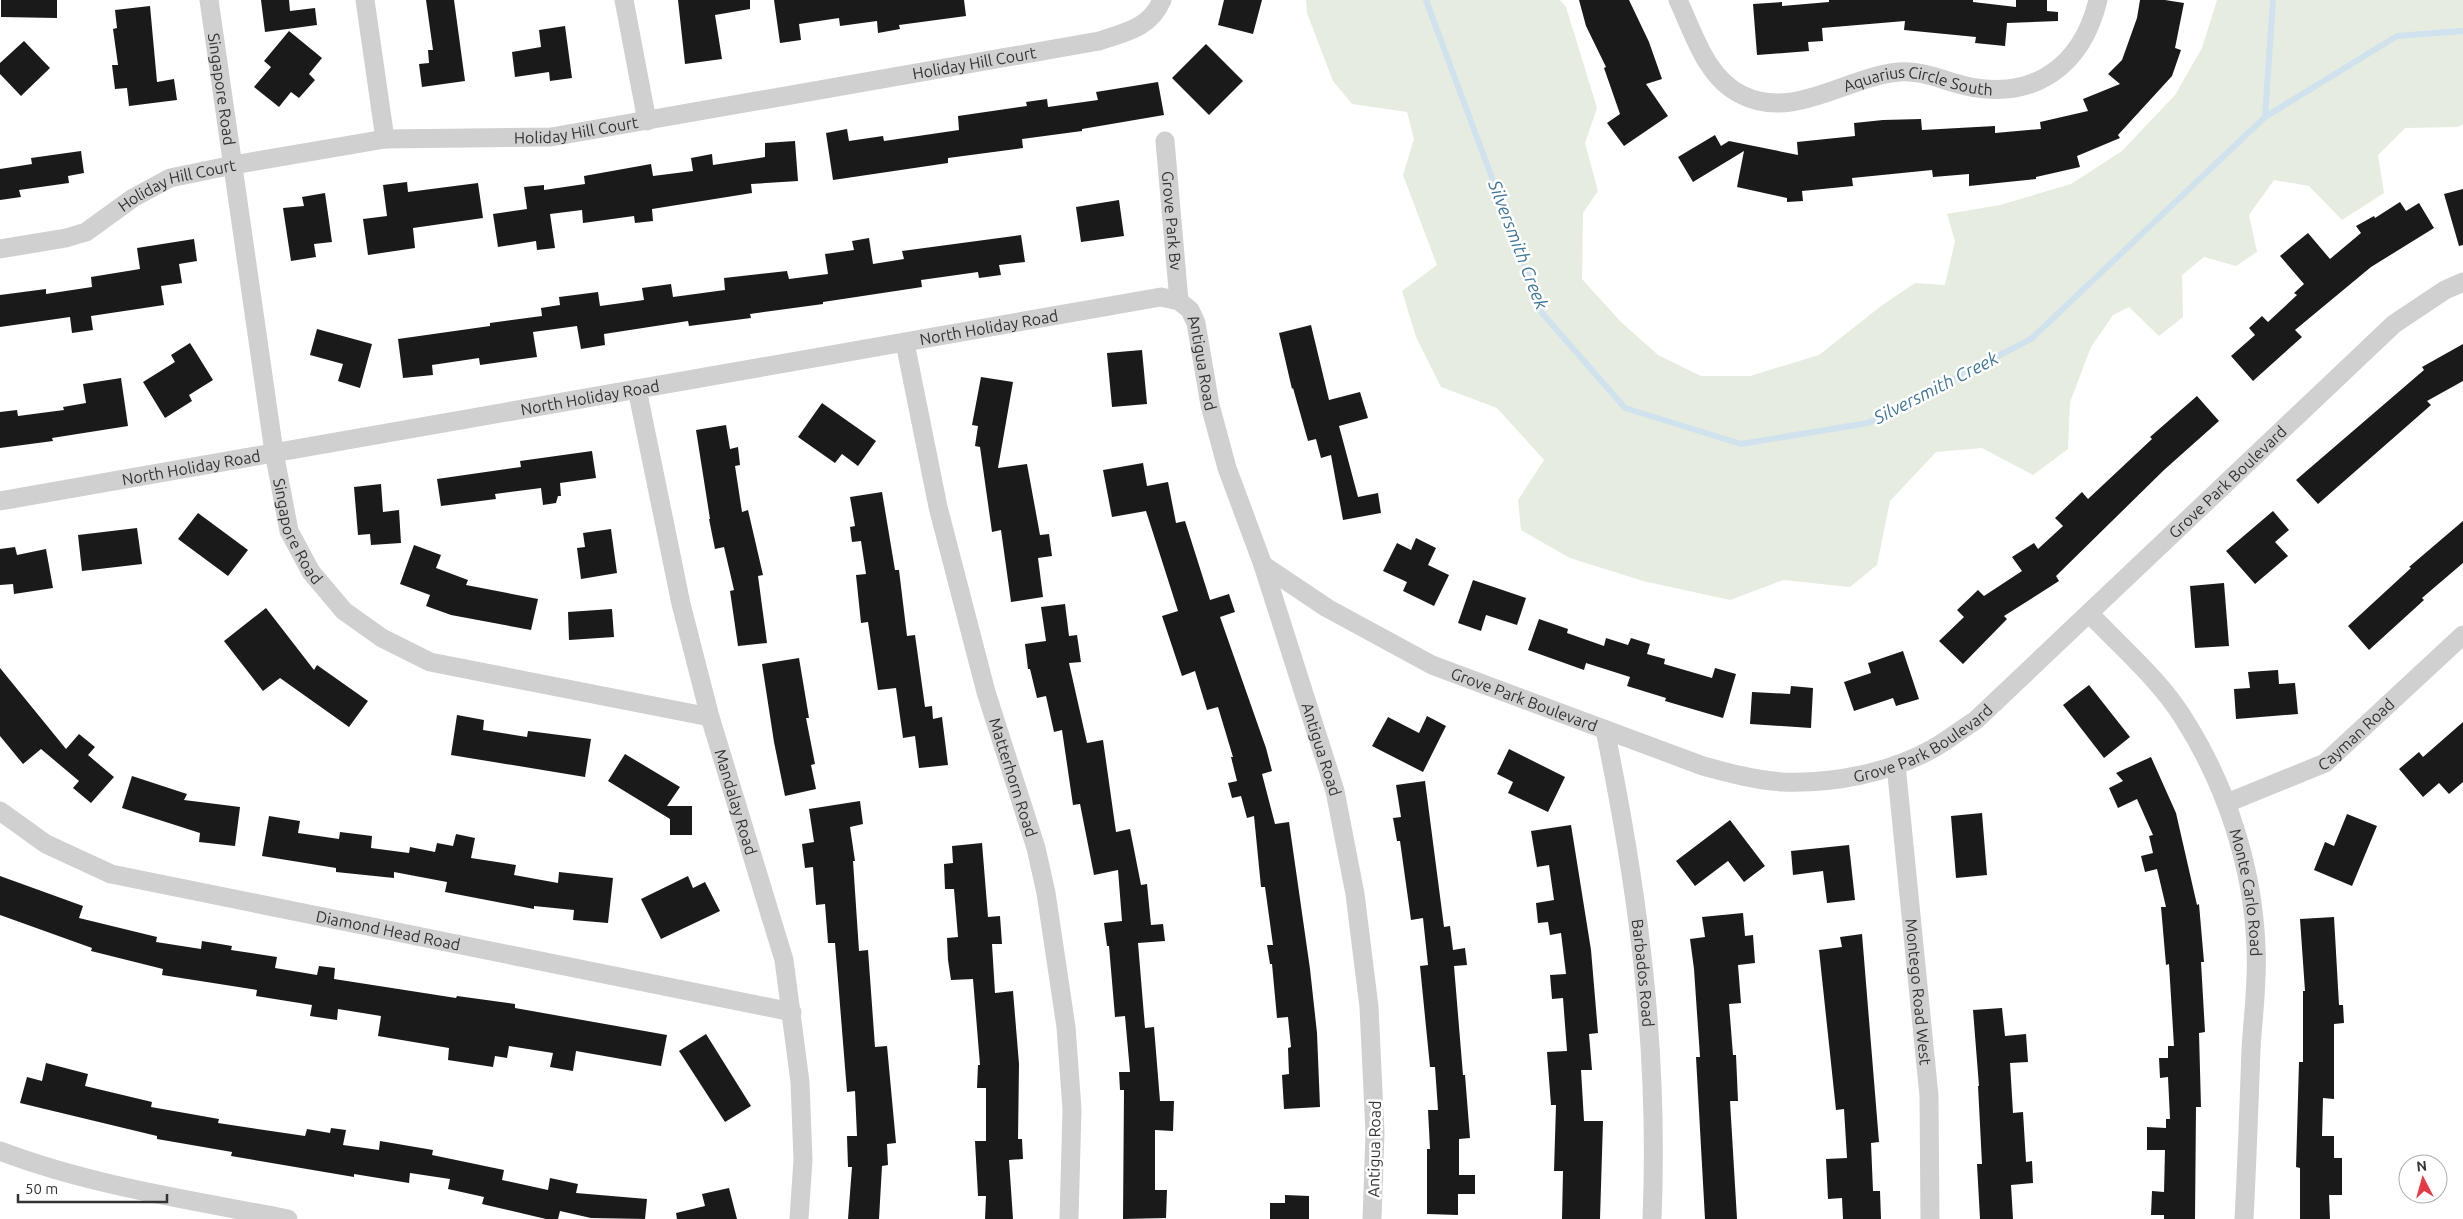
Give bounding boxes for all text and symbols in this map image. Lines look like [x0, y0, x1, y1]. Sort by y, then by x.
street label: Singapore Road [205, 32, 239, 146]
street label: Holiday Hill Court [911, 43, 1038, 83]
street label: Aquarius Circle South [1841, 63, 1993, 98]
street label: Holiday Hill Court [514, 113, 640, 146]
street label: Holiday Hill Court [114, 156, 238, 215]
street label: Grove Park Bv [1159, 170, 1185, 271]
water label: Silversmith Creek [1485, 176, 1553, 313]
street label: North Holiday Road [918, 306, 1060, 348]
street label: Antigua Road [1184, 312, 1220, 413]
water label: Silversmith Creek [1869, 347, 2002, 428]
street label: North Holiday Road [519, 376, 661, 418]
street label: Grove Park Boulevard [2165, 422, 2290, 542]
street label: North Holiday Road [120, 446, 262, 488]
street label: Singapore Road [270, 477, 326, 588]
street label: Grove Park Boulevard [1448, 664, 1600, 735]
street label: Cayman Road [2315, 695, 2398, 774]
street label: Antigua Road [1298, 700, 1345, 798]
street label: Grove Park Boulevard [1852, 700, 1996, 785]
street label: Matterhorn Road [986, 716, 1041, 839]
street label: Mandalay Road [711, 747, 760, 857]
street label: Monte Carlo Road [2226, 826, 2265, 957]
street label: Diamond Head Road [314, 907, 462, 954]
street label: Barbados Road [1629, 918, 1658, 1027]
street label: Montego Road West [1902, 918, 1935, 1067]
street label: Antigua Road [1364, 1100, 1384, 1198]
north arrow [2398, 1154, 2448, 1204]
text: N [2416, 1158, 2428, 1175]
scale bar [18, 1172, 166, 1204]
text: 50 m [25, 1180, 58, 1197]

